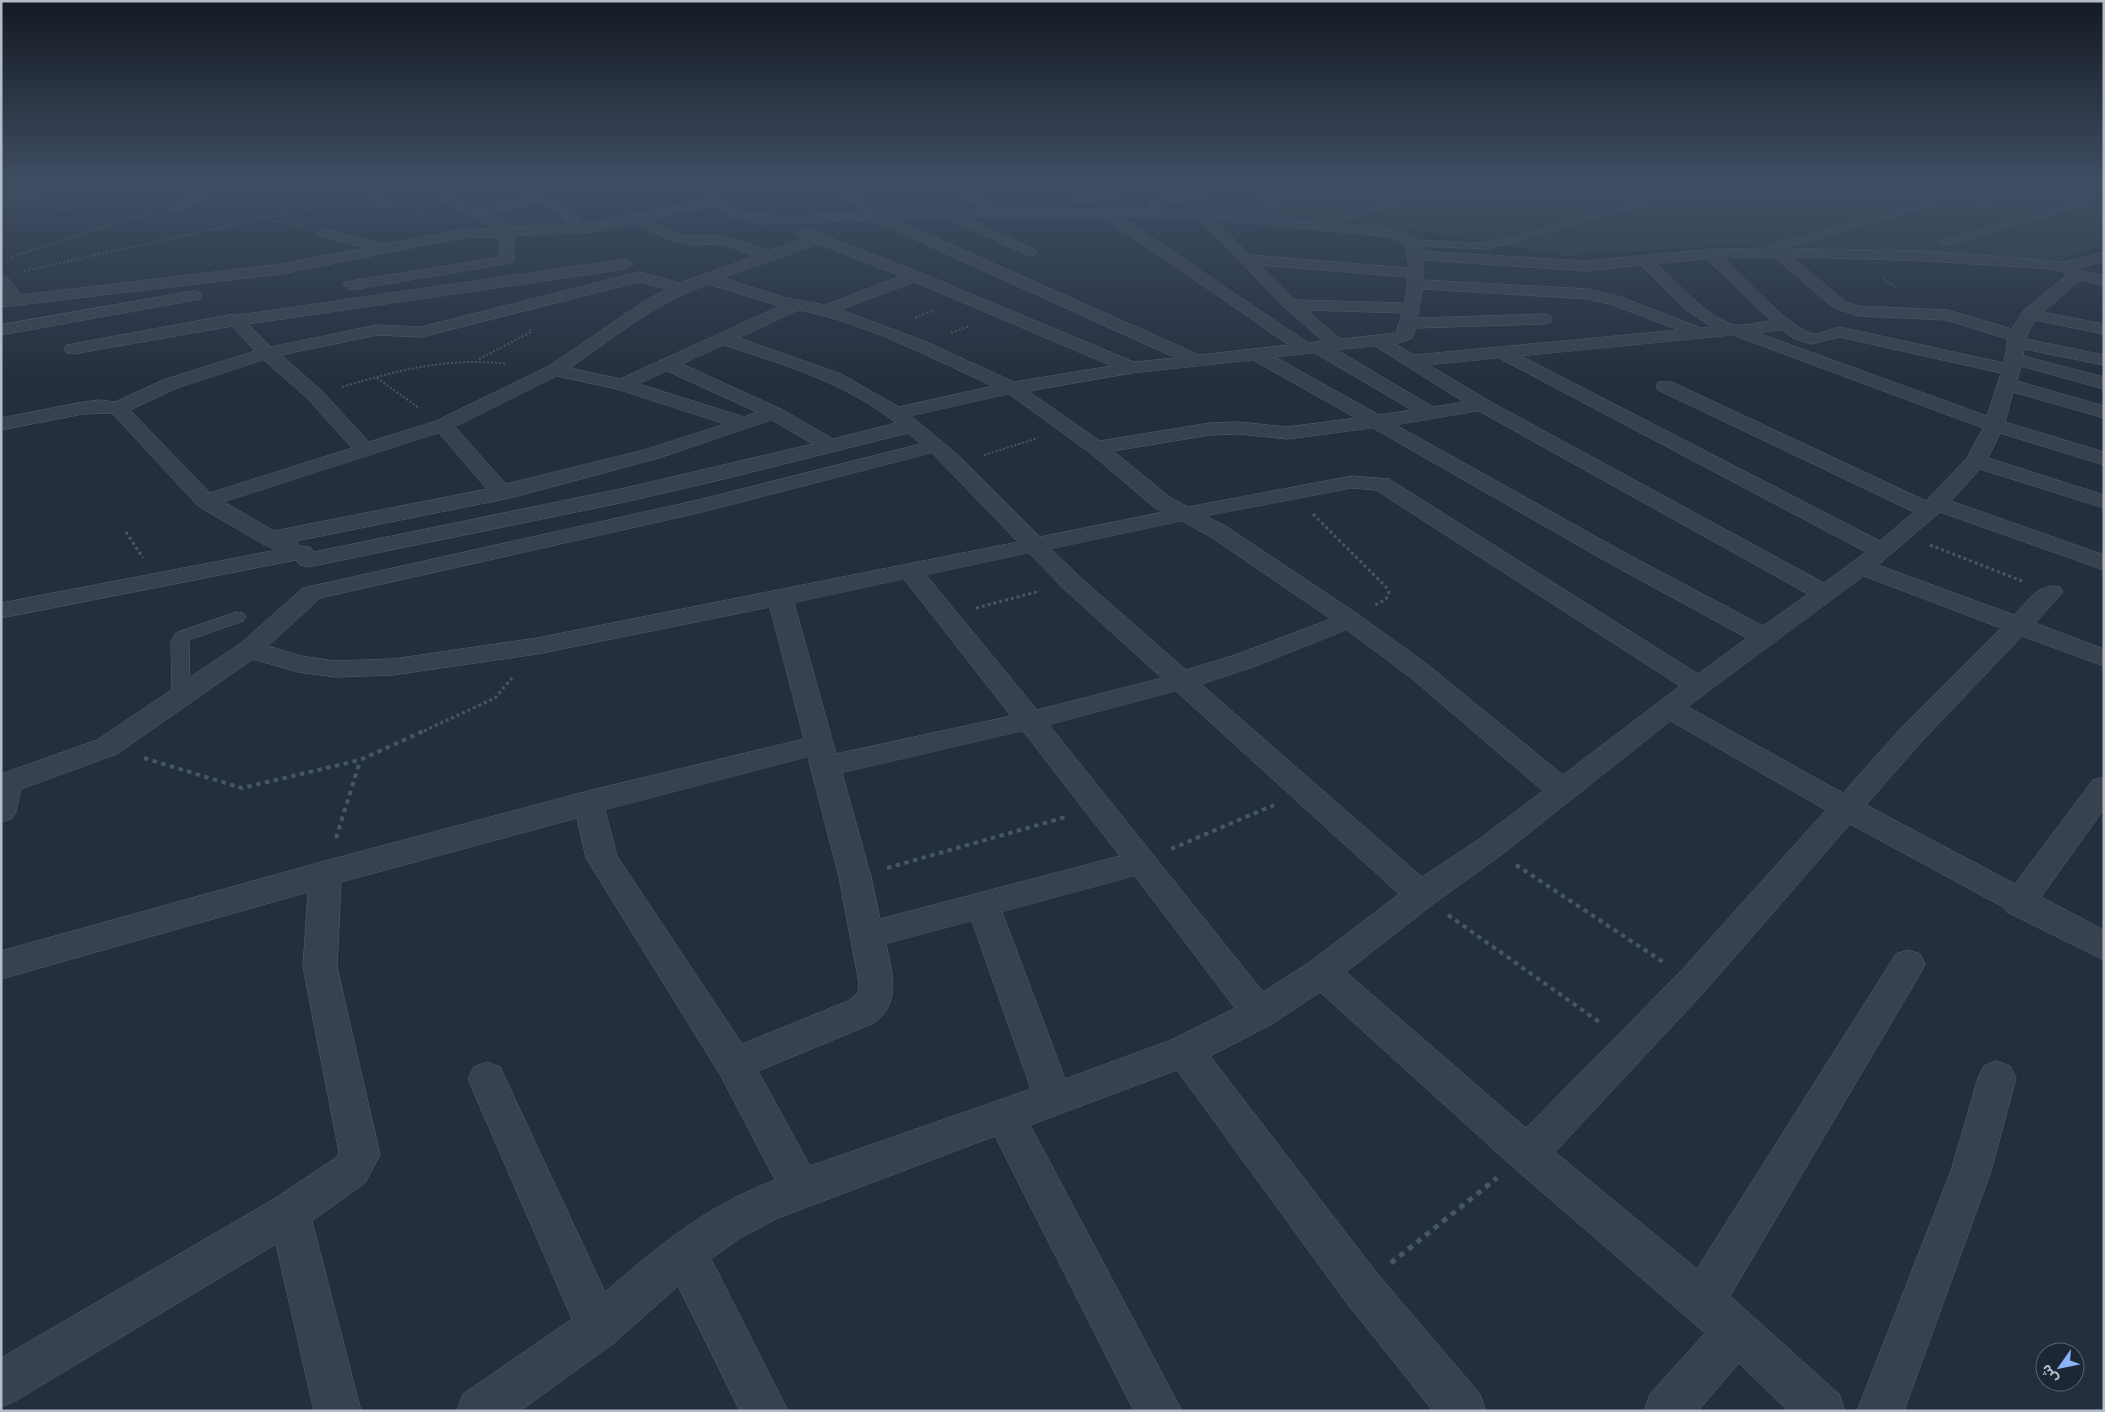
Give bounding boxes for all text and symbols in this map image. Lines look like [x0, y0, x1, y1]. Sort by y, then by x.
north arrow [2035, 1342, 2085, 1392]
text: ش [2038, 1361, 2063, 1386]

